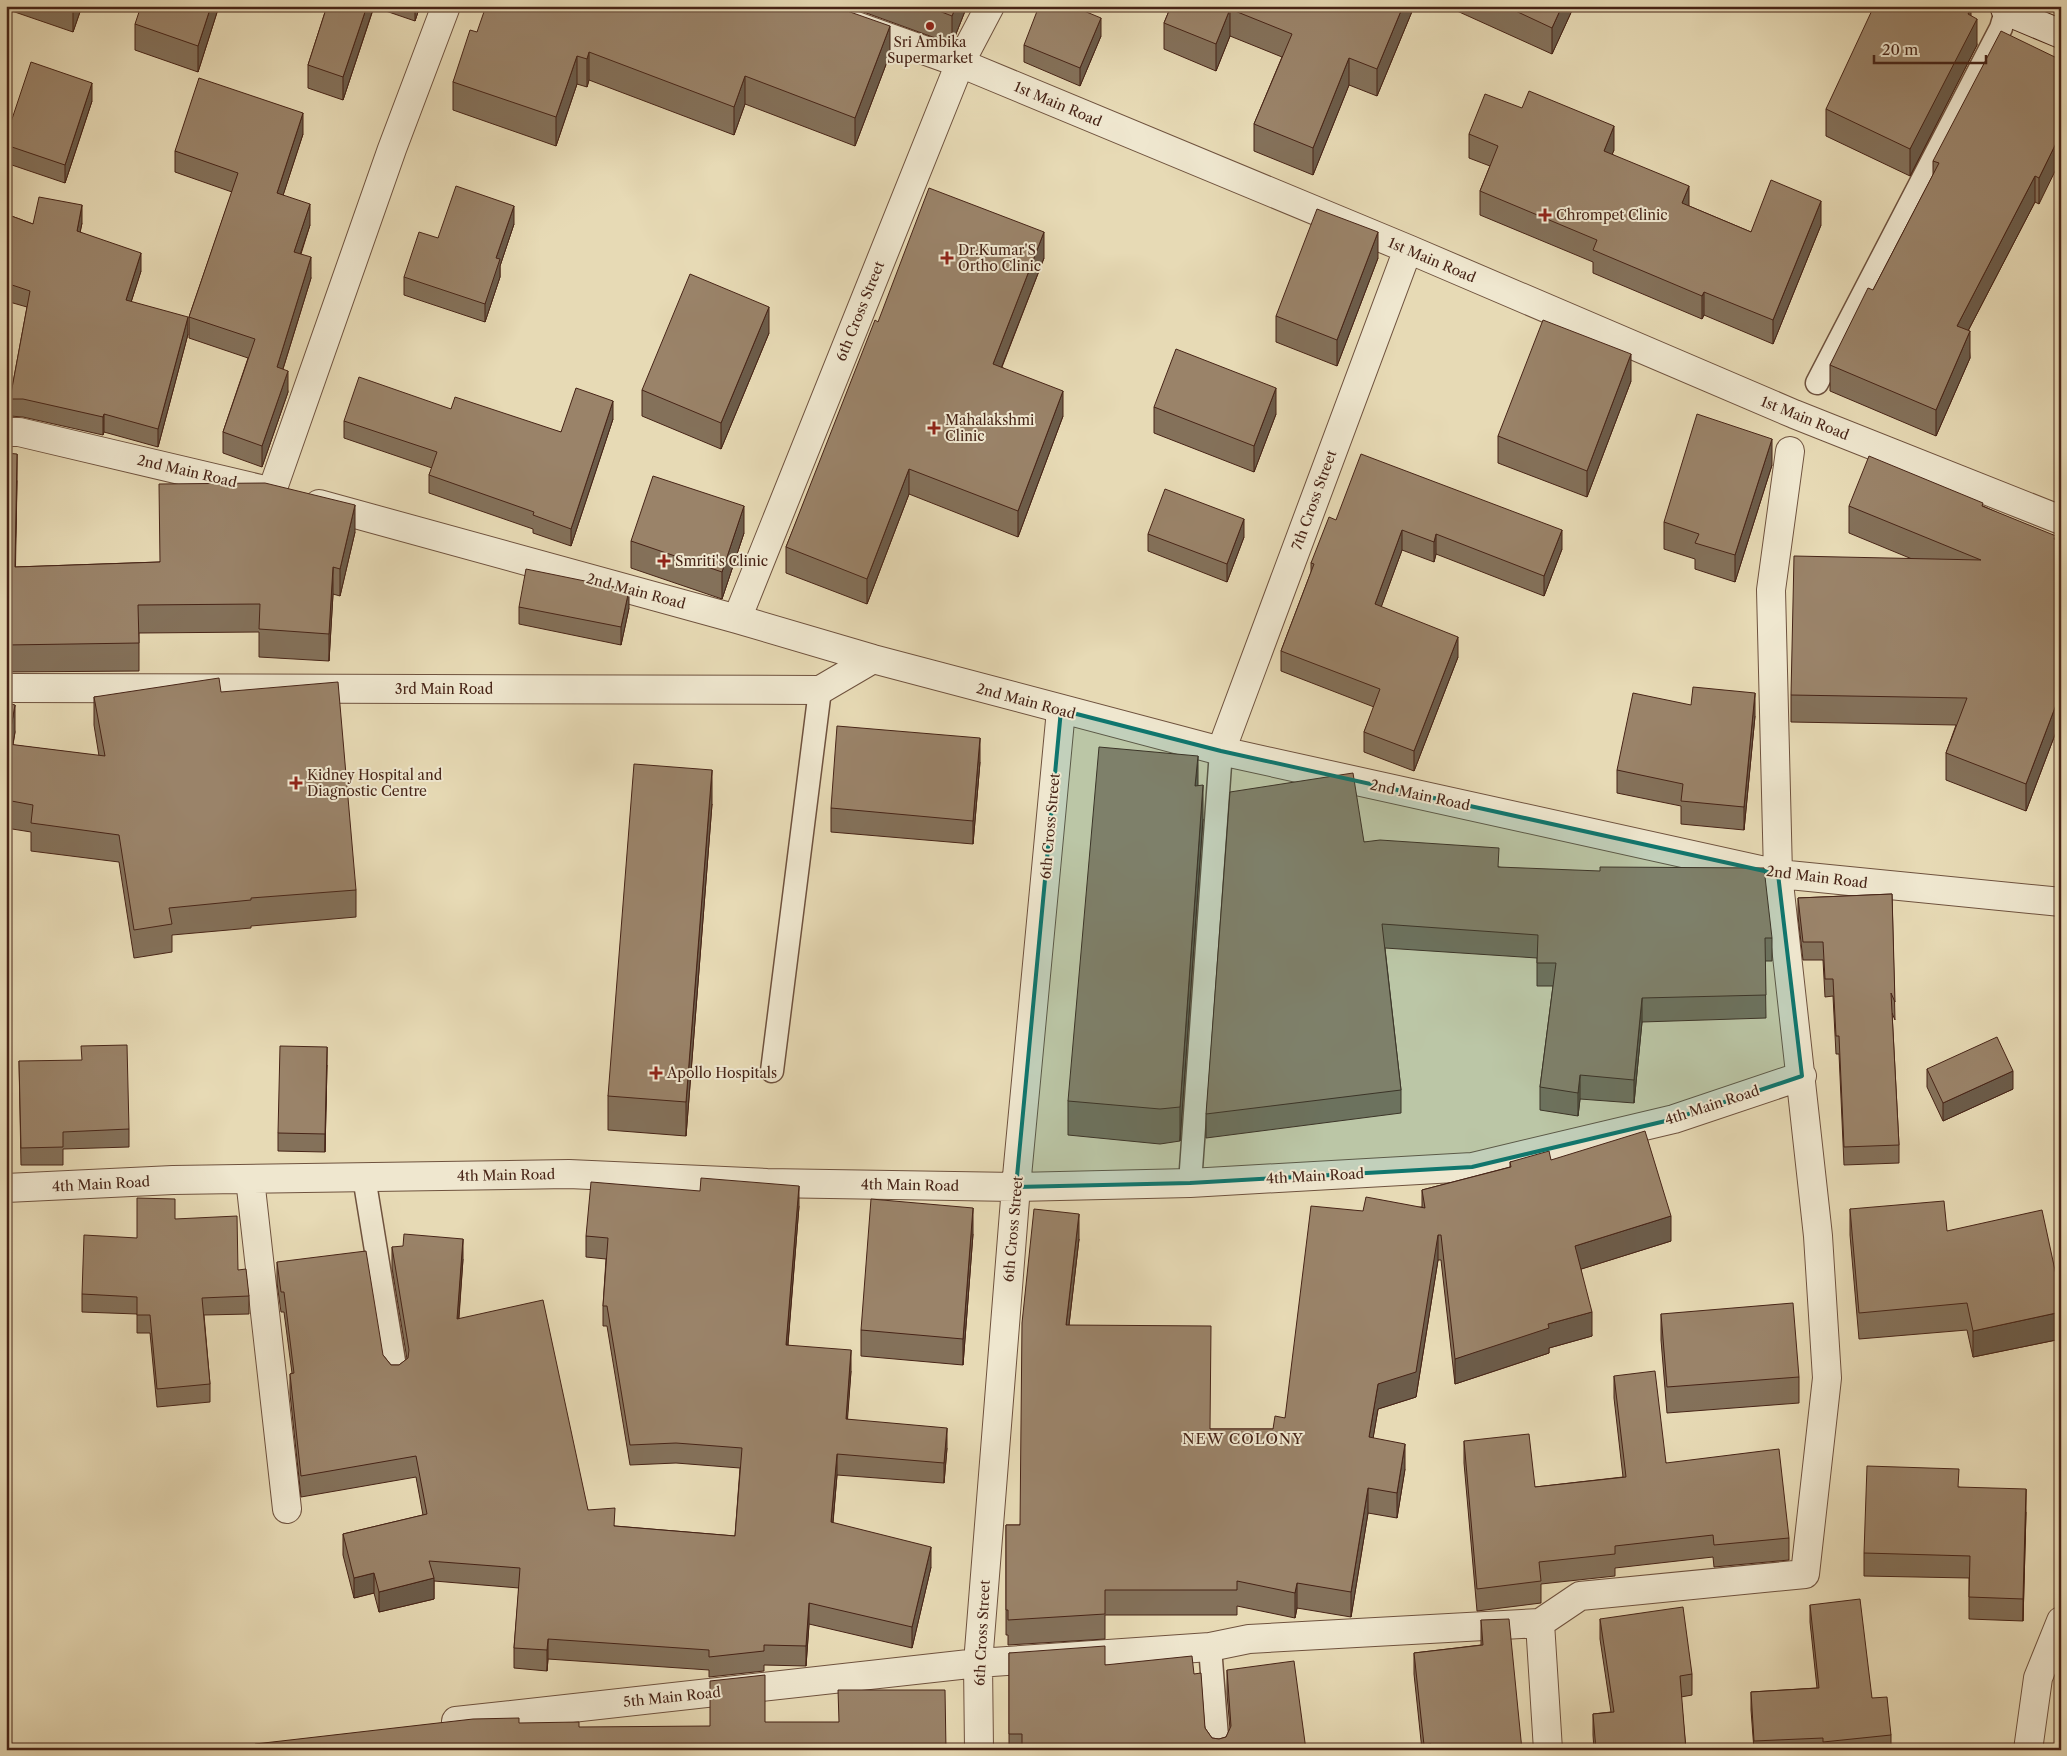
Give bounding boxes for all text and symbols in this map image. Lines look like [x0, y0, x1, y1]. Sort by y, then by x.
marker: Sri Ambika Supermarket [924, 20, 936, 32]
scale bar [1874, 32, 1987, 64]
place label: Sri Ambika Supermarket [887, 33, 973, 67]
text: 20 m [1882, 40, 1918, 59]
street label: 1st Main Road [1012, 77, 1105, 131]
place label: Chrompet Clinic [1556, 206, 1668, 224]
marker: Chrompet Clinic [1538, 208, 1552, 222]
street label: 1st Main Road [1386, 233, 1479, 287]
place label: Dr.Kumar'S Ortho Clinic [958, 241, 1041, 275]
marker: Dr.Kumar'S Ortho Clinic [940, 251, 954, 265]
street label: 6th Cross Street [832, 258, 888, 364]
street label: 1st Main Road [1758, 392, 1852, 444]
place label: Mahalakshmi Clinic [945, 411, 1034, 445]
marker: Mahalakshmi Clinic [927, 421, 941, 435]
street label: 7th Cross Street [1288, 448, 1340, 552]
street label: 2nd Main Road [135, 451, 239, 491]
place label: Smriti's Clinic [675, 552, 768, 570]
marker: Smriti's Clinic [657, 554, 671, 568]
street label: 2nd Main Road [584, 569, 688, 613]
street label: 2nd Main Road [974, 679, 1078, 723]
street label: 3rd Main Road [395, 680, 494, 698]
place label: Kidney Hospital and Diagnostic Centre [307, 766, 443, 800]
street label: 6th Cross Street [1036, 772, 1064, 880]
marker: Kidney Hospital and Diagnostic Centre [289, 776, 303, 790]
street label: 2nd Main Road [1368, 776, 1472, 814]
street label: 2nd Main Road [1765, 862, 1869, 892]
place label: Apollo Hospitals [666, 1064, 777, 1082]
marker: Apollo Hospitals [649, 1066, 663, 1080]
street label: 4th Main Road [1662, 1081, 1762, 1129]
street label: 4th Main Road [1265, 1164, 1365, 1188]
street label: 4th Main Road [457, 1165, 556, 1185]
street label: 4th Main Road [51, 1172, 151, 1196]
street label: 4th Main Road [861, 1175, 960, 1195]
street label: 6th Cross Street [999, 1175, 1027, 1283]
district label: NEW COLONY [1182, 1429, 1304, 1448]
street label: 6th Cross Street [970, 1579, 994, 1687]
street label: 5th Main Road [622, 1683, 722, 1711]

